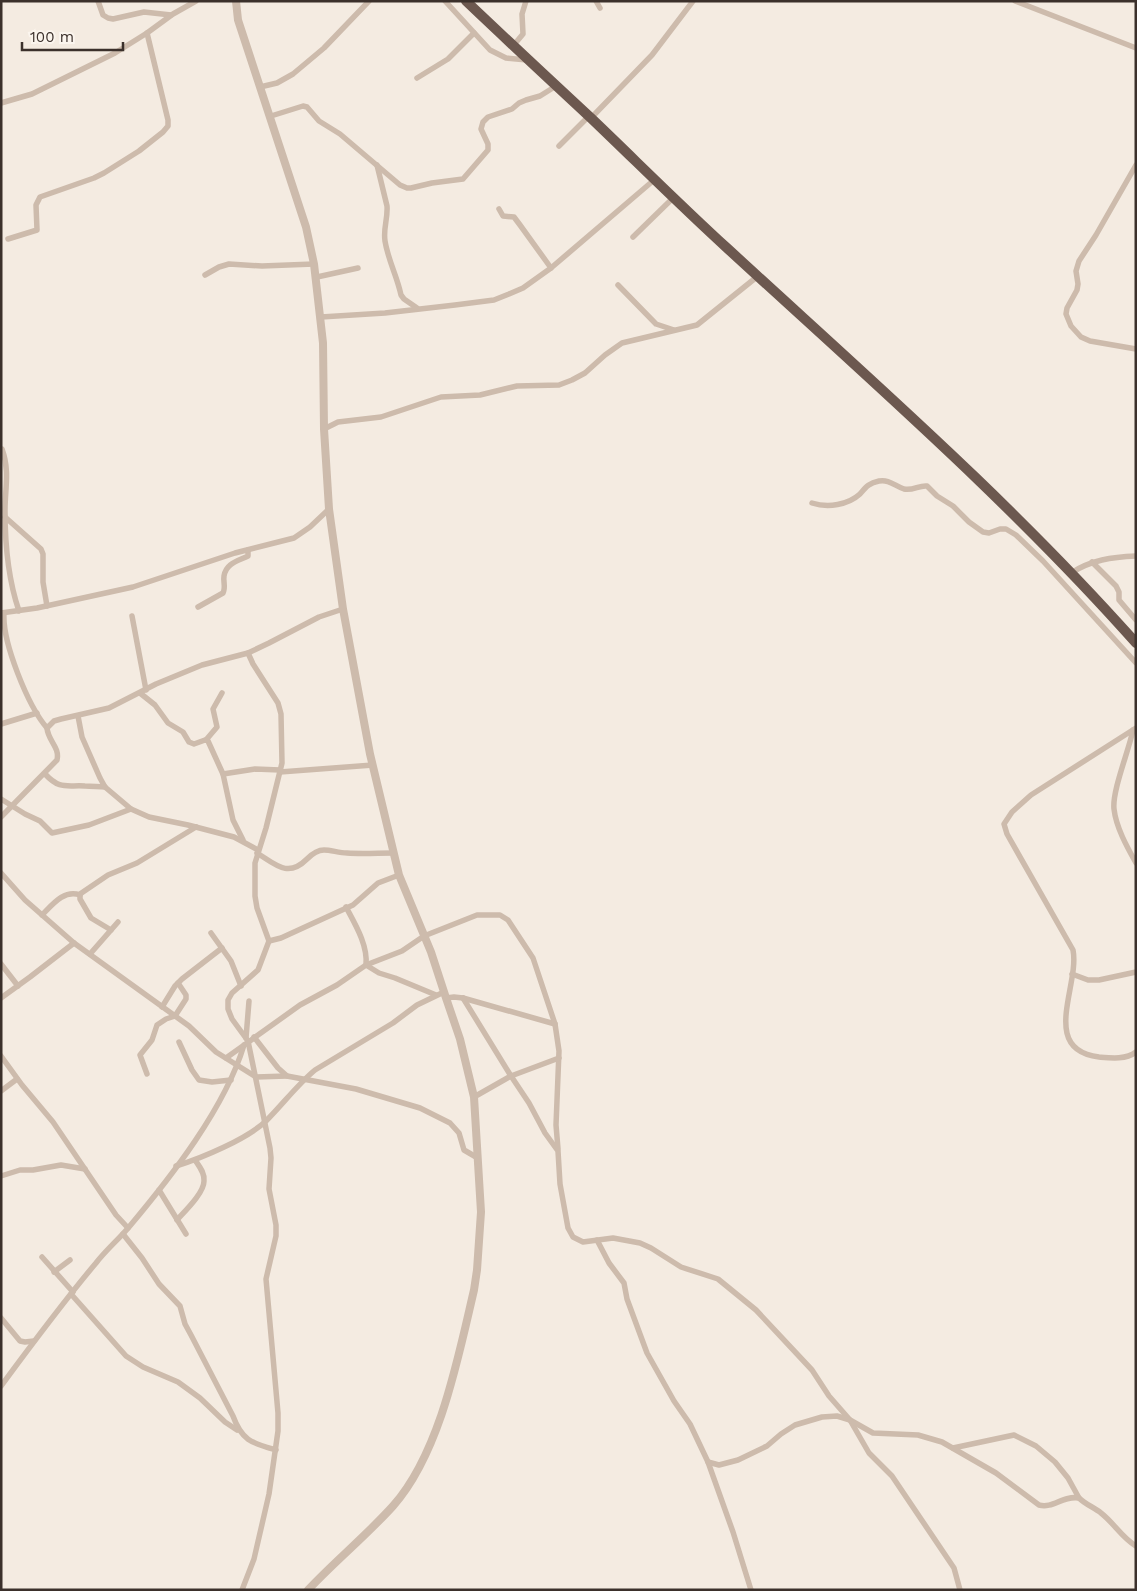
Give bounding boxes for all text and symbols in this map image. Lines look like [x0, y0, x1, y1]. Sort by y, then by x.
scale bar [22, 20, 124, 52]
text: 100 m [30, 28, 74, 46]

